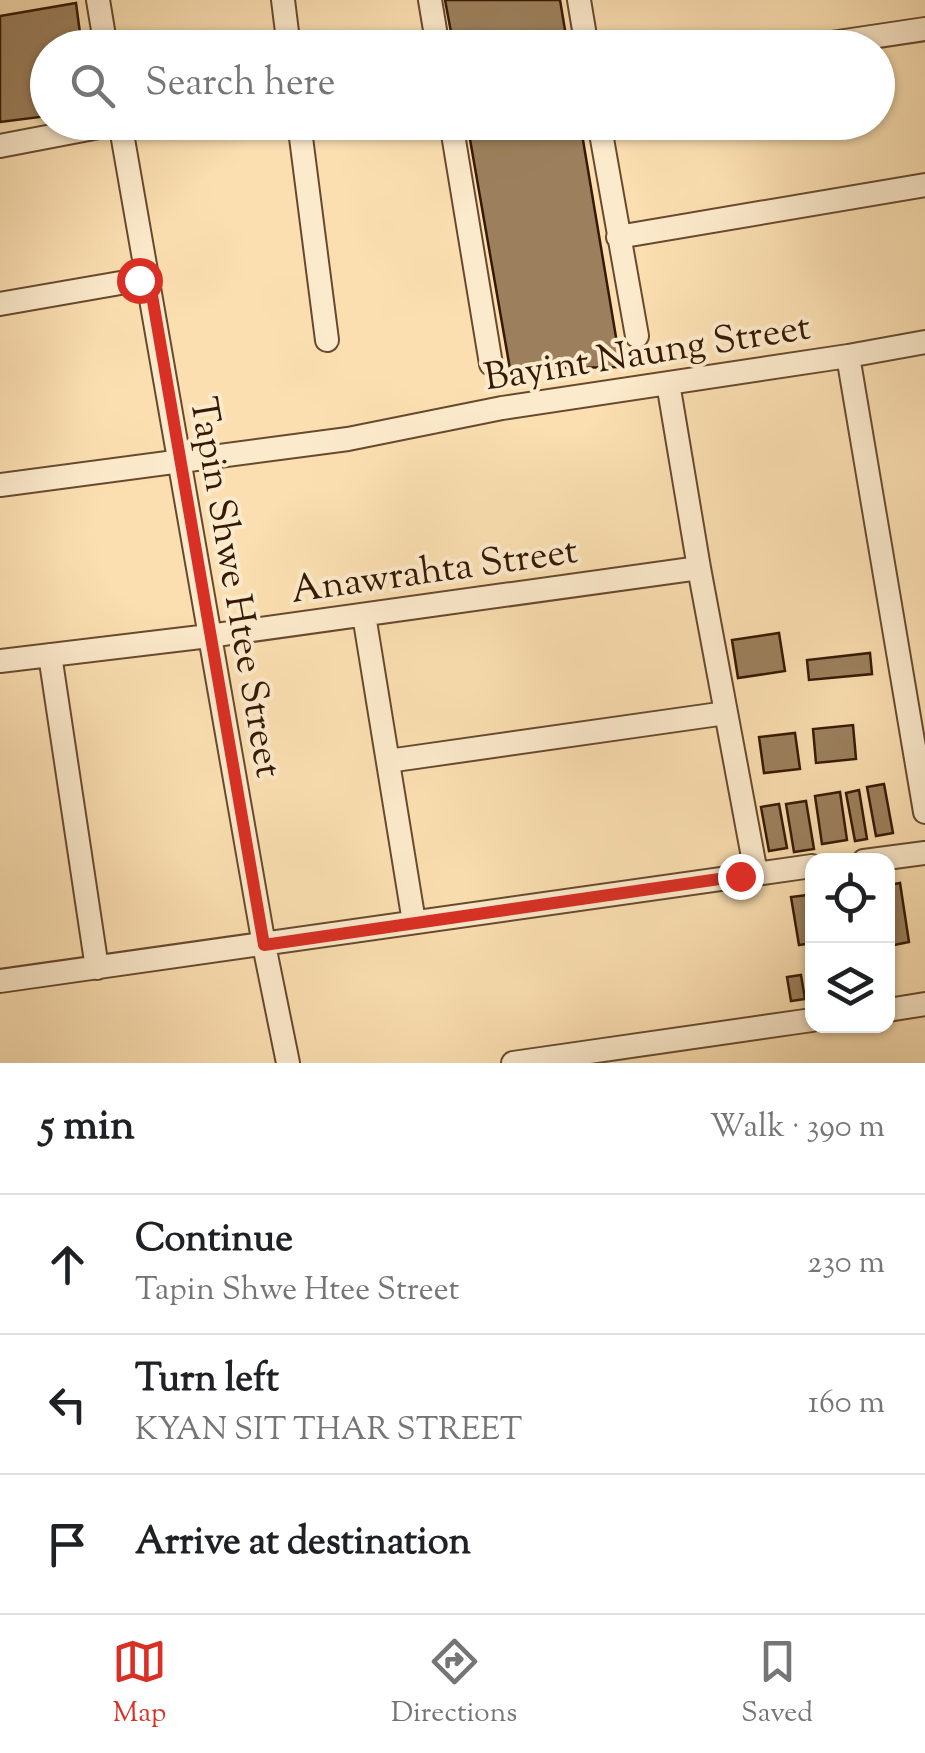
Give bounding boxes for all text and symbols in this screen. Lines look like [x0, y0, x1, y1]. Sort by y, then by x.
search box [30, 30, 895, 140]
icon: search [65, 58, 120, 113]
text: Search here [145, 58, 336, 112]
route start [117, 258, 163, 304]
street label: Bayint Naung Street [481, 302, 815, 407]
street label: Tapin Shwe Htee Street [173, 393, 293, 782]
street label: Anawrahta Street [288, 526, 581, 620]
map controls [805, 853, 895, 1033]
button: locate [805, 853, 895, 943]
route end [718, 854, 764, 900]
button: layers [805, 943, 895, 1033]
text: 5 min [40, 1098, 135, 1158]
text: Walk · 390 m [710, 1105, 885, 1151]
text: Continue [135, 1214, 293, 1268]
icon: ahead [40, 1237, 95, 1292]
text: 230 m [807, 1241, 885, 1287]
text: Tapin Shwe Htee Street [135, 1268, 459, 1314]
text: Turn left [135, 1354, 279, 1408]
icon: left [40, 1377, 95, 1432]
text: 160 m [808, 1381, 885, 1427]
text: KYAN SIT THAR STREET [135, 1408, 522, 1454]
icon: arrive [40, 1517, 95, 1572]
text: Arrive at destination [135, 1517, 471, 1571]
tab: Map [112, 1634, 167, 1734]
tab: Directions [391, 1634, 517, 1734]
tab: Saved [741, 1634, 813, 1734]

